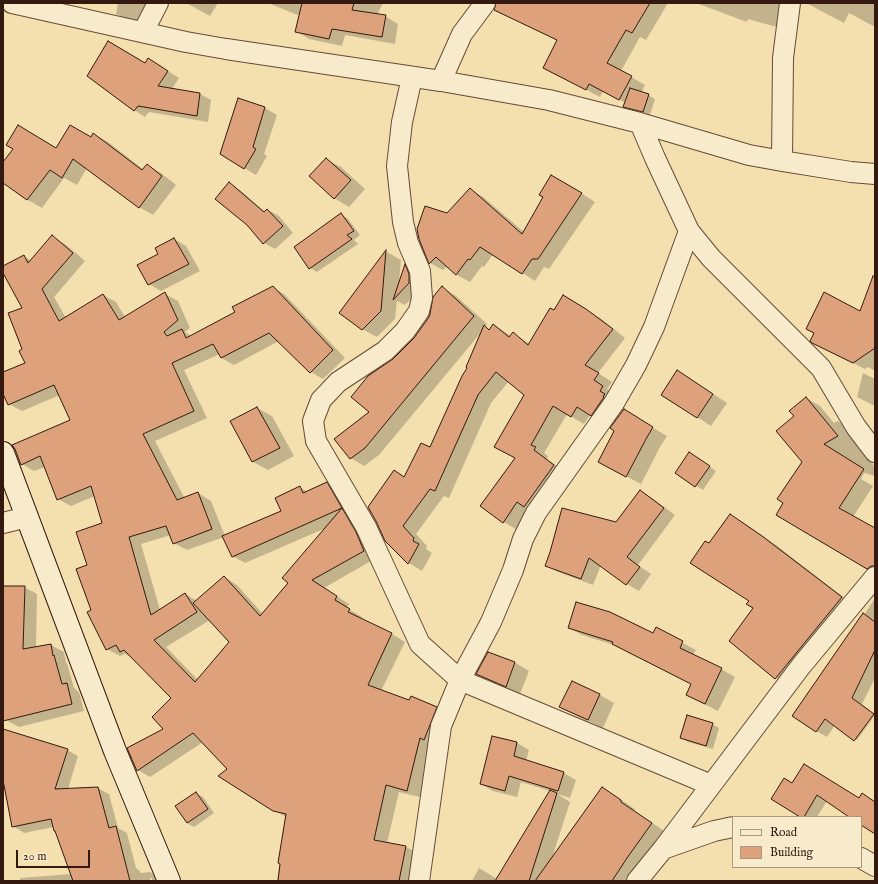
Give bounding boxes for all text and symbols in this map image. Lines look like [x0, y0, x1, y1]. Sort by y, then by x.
legend [732, 816, 862, 868]
text: Road [770, 825, 797, 840]
scale bar [18, 842, 92, 868]
text: Building [770, 845, 813, 860]
text: 20 m [23, 849, 46, 864]

